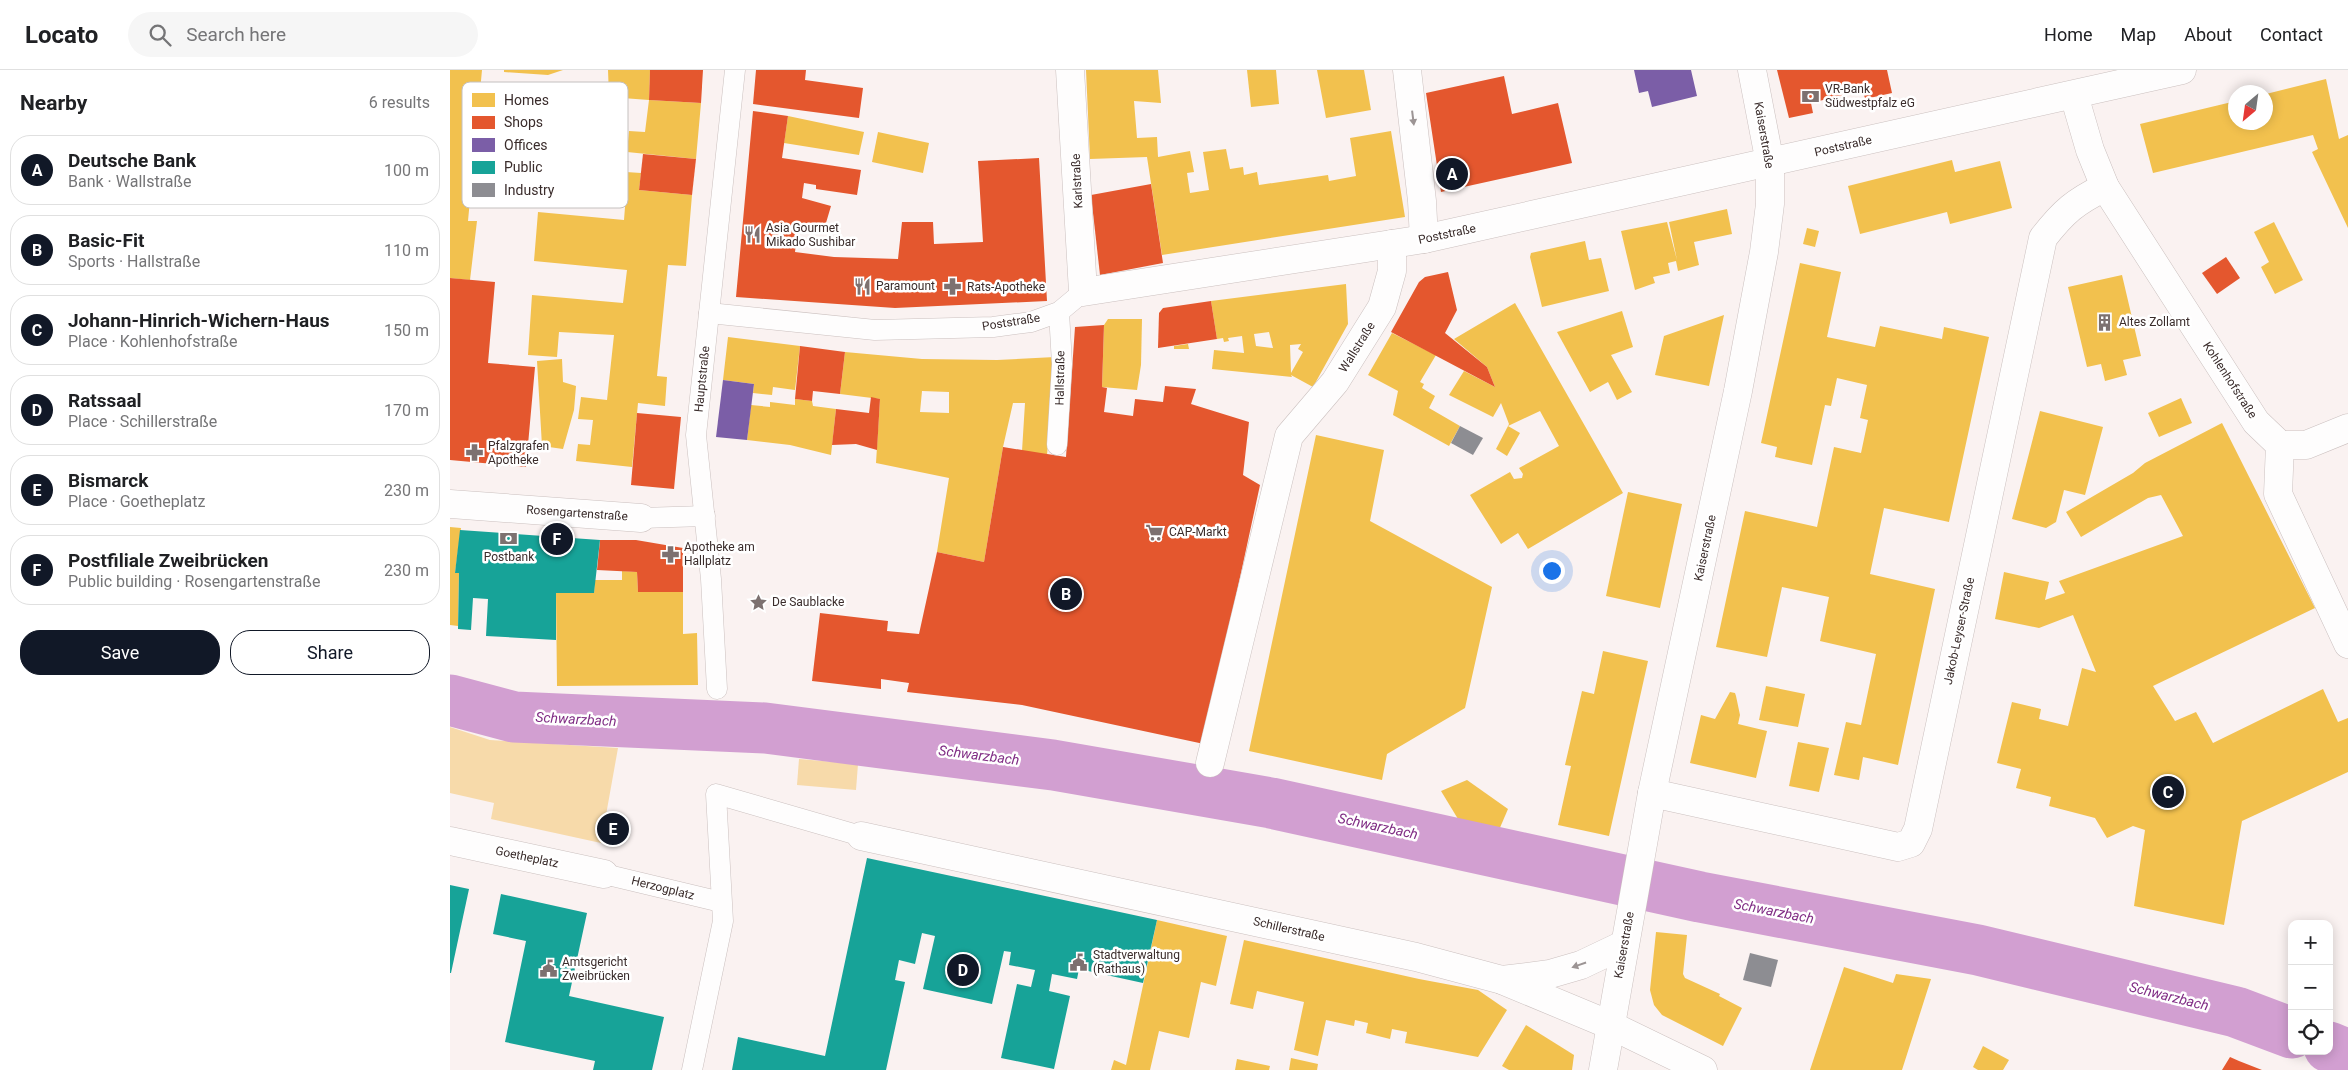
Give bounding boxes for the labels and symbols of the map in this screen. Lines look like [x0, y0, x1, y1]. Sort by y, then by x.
legend [462, 82, 628, 208]
place label: VR-Bank Südwestpfalz eG [1825, 82, 1915, 110]
north arrow [2228, 85, 2273, 130]
bank icon: VR-Bank Südwestpfalz eG [1801, 86, 1821, 106]
text: Homes [504, 92, 549, 108]
street label: Kaiserstraße [1751, 101, 1777, 169]
one-way arrow [1409, 111, 1417, 127]
text: Shops [504, 114, 543, 130]
street label: Poststraße [1813, 133, 1873, 159]
text: Offices [504, 137, 548, 153]
street label: Karlstraße [1069, 153, 1085, 209]
pin: A [1436, 155, 1468, 193]
text: Public [504, 159, 543, 175]
text: Industry [504, 182, 555, 198]
place label: Asia Gourmet Mikado Sushibar [766, 221, 855, 249]
street label: Poststraße [1417, 221, 1477, 247]
restaurant icon: Asia Gourmet Mikado Sushibar [742, 225, 762, 245]
restaurant icon: Paramount [852, 276, 872, 296]
pharmacy icon: Rats-Apotheke [943, 277, 963, 297]
place label: Paramount [876, 279, 935, 293]
place label: Rats-Apotheke [967, 280, 1045, 294]
street label: Poststraße [981, 311, 1041, 333]
building icon: Altes Zollamt [2095, 312, 2115, 332]
place label: Altes Zollamt [2119, 315, 2190, 329]
street label: Wallstraße [1336, 319, 1378, 375]
street label: Kohlenhofstraße [2200, 339, 2260, 421]
street label: Hauptstraße [692, 345, 712, 413]
street label: Hallstraße [1053, 350, 1067, 406]
place label: Pfalzgrafen Apotheke [488, 439, 549, 467]
pharmacy icon: Pfalzgrafen Apotheke [464, 443, 484, 463]
street label: Rosengartenstraße [526, 502, 628, 524]
street label: Kaiserstraße [1691, 513, 1719, 583]
pin: F [541, 520, 573, 558]
supermarket icon: CAP-Markt [1145, 522, 1165, 542]
place label: CAP-Markt [1169, 525, 1227, 539]
bank icon: Postbank [499, 528, 519, 548]
place label: Apotheke am Hallplatz [684, 540, 755, 568]
pharmacy icon: Apotheke am Hallplatz [660, 544, 680, 564]
place label: Postbank [484, 550, 535, 564]
your location [1539, 558, 1565, 584]
pin: B [1050, 575, 1082, 613]
street label: Jakob-Leyser-Straße [1941, 576, 1977, 686]
place icon: De Saublacke [748, 592, 768, 612]
place label: De Saublacke [772, 595, 844, 609]
water label: Schwarzbach [535, 709, 617, 729]
water label: Schwarzbach [938, 742, 1020, 768]
pin: C [2152, 773, 2184, 811]
pin: E [597, 810, 629, 848]
water label: Schwarzbach [1337, 810, 1419, 842]
street label: Goetheplatz [494, 843, 560, 871]
street label: Herzogplatz [630, 873, 696, 903]
water label: Schwarzbach [1733, 895, 1815, 927]
street label: Kaiserstraße [1611, 911, 1637, 979]
street label: Schillerstraße [1252, 914, 1326, 944]
place label: Stadtverwaltung (Rathaus) [1093, 948, 1180, 976]
pin: D [947, 951, 979, 989]
public building icon: Stadtverwaltung (Rathaus) [1069, 952, 1089, 972]
place label: Amtsgericht Zweibrücken [562, 955, 630, 983]
public building icon: Amtsgericht Zweibrücken [538, 959, 558, 979]
one-way arrow [1571, 962, 1586, 969]
water label: Schwarzbach [2128, 978, 2210, 1014]

